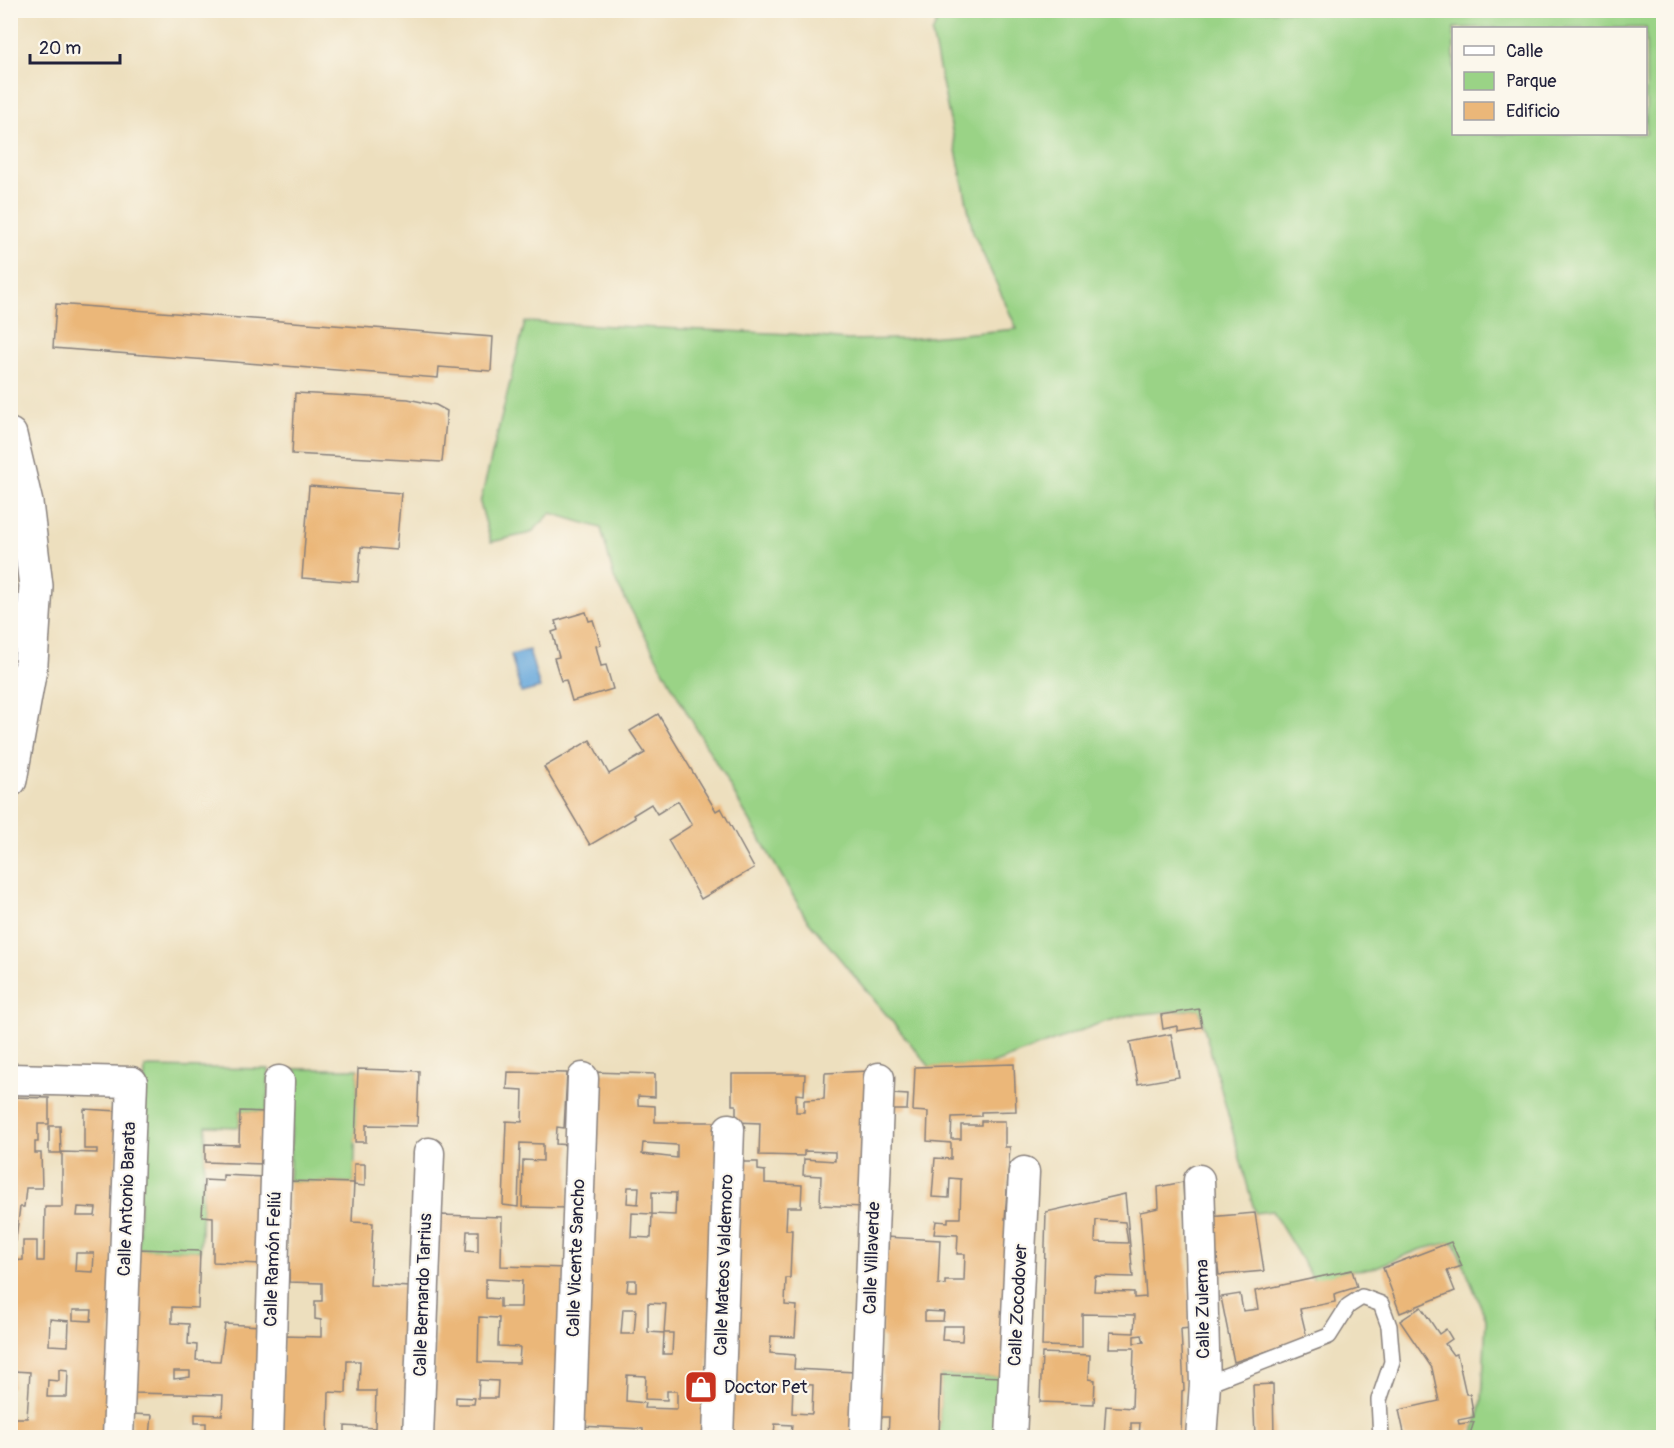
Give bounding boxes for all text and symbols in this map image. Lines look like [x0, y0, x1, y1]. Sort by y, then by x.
scale bar [30, 27, 120, 65]
legend [1452, 27, 1647, 135]
text: 20 m [39, 37, 81, 60]
text: Calle [1506, 40, 1543, 63]
text: Parque [1506, 70, 1556, 93]
text: Edificio [1506, 100, 1560, 123]
street label: Calle Antonio Barata [113, 1121, 141, 1277]
street label: Calle Mateos Valdemoro [709, 1173, 739, 1356]
street label: Calle Vicente Sancho [562, 1178, 590, 1337]
street label: Calle Ramón Feliú [259, 1191, 287, 1327]
street label: Calle Villaverde [859, 1201, 885, 1315]
street label: Calle Bernardo Tarrius [409, 1213, 437, 1377]
street label: Calle Zocodover [1003, 1243, 1033, 1367]
street label: Calle Zulema [1191, 1259, 1215, 1359]
shop icon: Doctor Pet [683, 1369, 719, 1405]
place label: Doctor Pet [724, 1376, 808, 1399]

